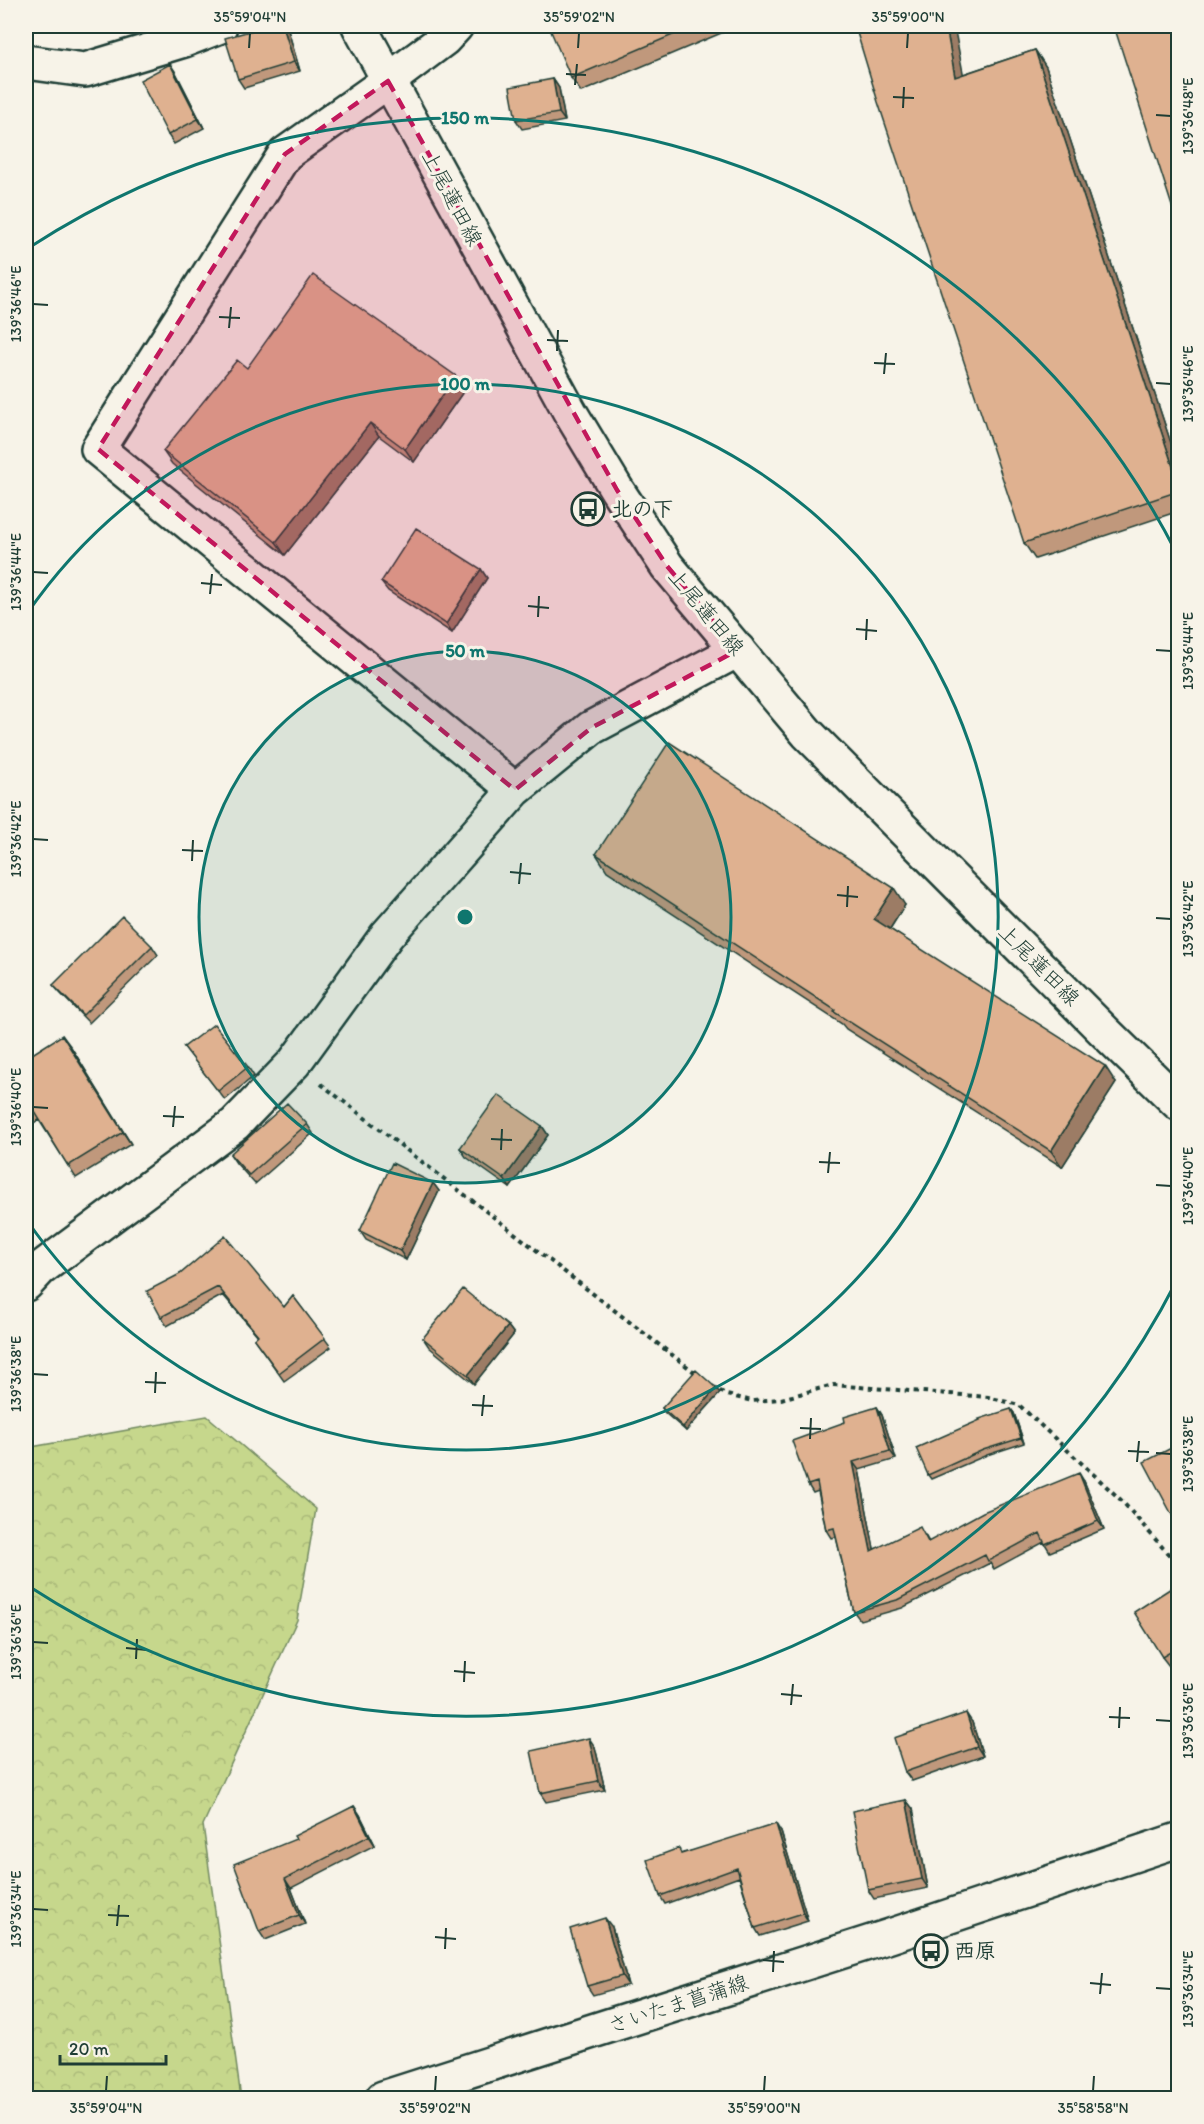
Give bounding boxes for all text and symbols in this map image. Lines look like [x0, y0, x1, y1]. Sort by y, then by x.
text: 35°59'04"N [214, 8, 286, 26]
text: 35°59'02"N [543, 8, 615, 26]
text: 35°59'00"N [871, 8, 945, 26]
text: 139°36'48"E [1179, 77, 1197, 155]
text: 150 m [441, 107, 490, 129]
street label: 上尾蓮田線 [417, 146, 488, 250]
text: 139°36'46"E [7, 265, 25, 343]
text: 139°36'46"E [1179, 345, 1197, 423]
text: 100 m [440, 373, 491, 395]
bus stop icon: 北の下 [570, 491, 606, 527]
place label: 北の下 [611, 496, 674, 521]
text: 139°36'44"E [7, 533, 25, 611]
street label: 上尾蓮田線 [663, 563, 750, 660]
text: 139°36'44"E [1179, 612, 1197, 690]
text: 50 m [445, 640, 486, 662]
text: 139°36'42"E [7, 801, 25, 877]
text: 139°36'42"E [1179, 881, 1197, 957]
centre of rings [455, 907, 475, 927]
street label: 上尾蓮田線 [993, 919, 1085, 1011]
text: 139°36'40"E [7, 1068, 25, 1146]
text: 139°36'40"E [1179, 1147, 1197, 1225]
text: 139°36'38"E [7, 1336, 25, 1412]
text: 139°36'38"E [1179, 1416, 1197, 1492]
text: 139°36'36"E [7, 1604, 25, 1680]
text: 139°36'36"E [1179, 1683, 1197, 1759]
text: 139°36'34"E [7, 1870, 25, 1948]
bus stop icon: 西原 [913, 1933, 949, 1969]
place label: 西原 [954, 1938, 996, 1963]
text: 139°36'34"E [1179, 1950, 1197, 2028]
street label: さいたま菖蒲線 [604, 1969, 751, 2038]
scale bar [60, 2028, 166, 2066]
text: 20 m [69, 2038, 109, 2060]
text: 35°59'04"N [70, 2099, 142, 2117]
text: 35°59'02"N [399, 2099, 471, 2117]
text: 35°59'00"N [727, 2099, 801, 2117]
text: 35°58'58"N [1057, 2099, 1129, 2117]

